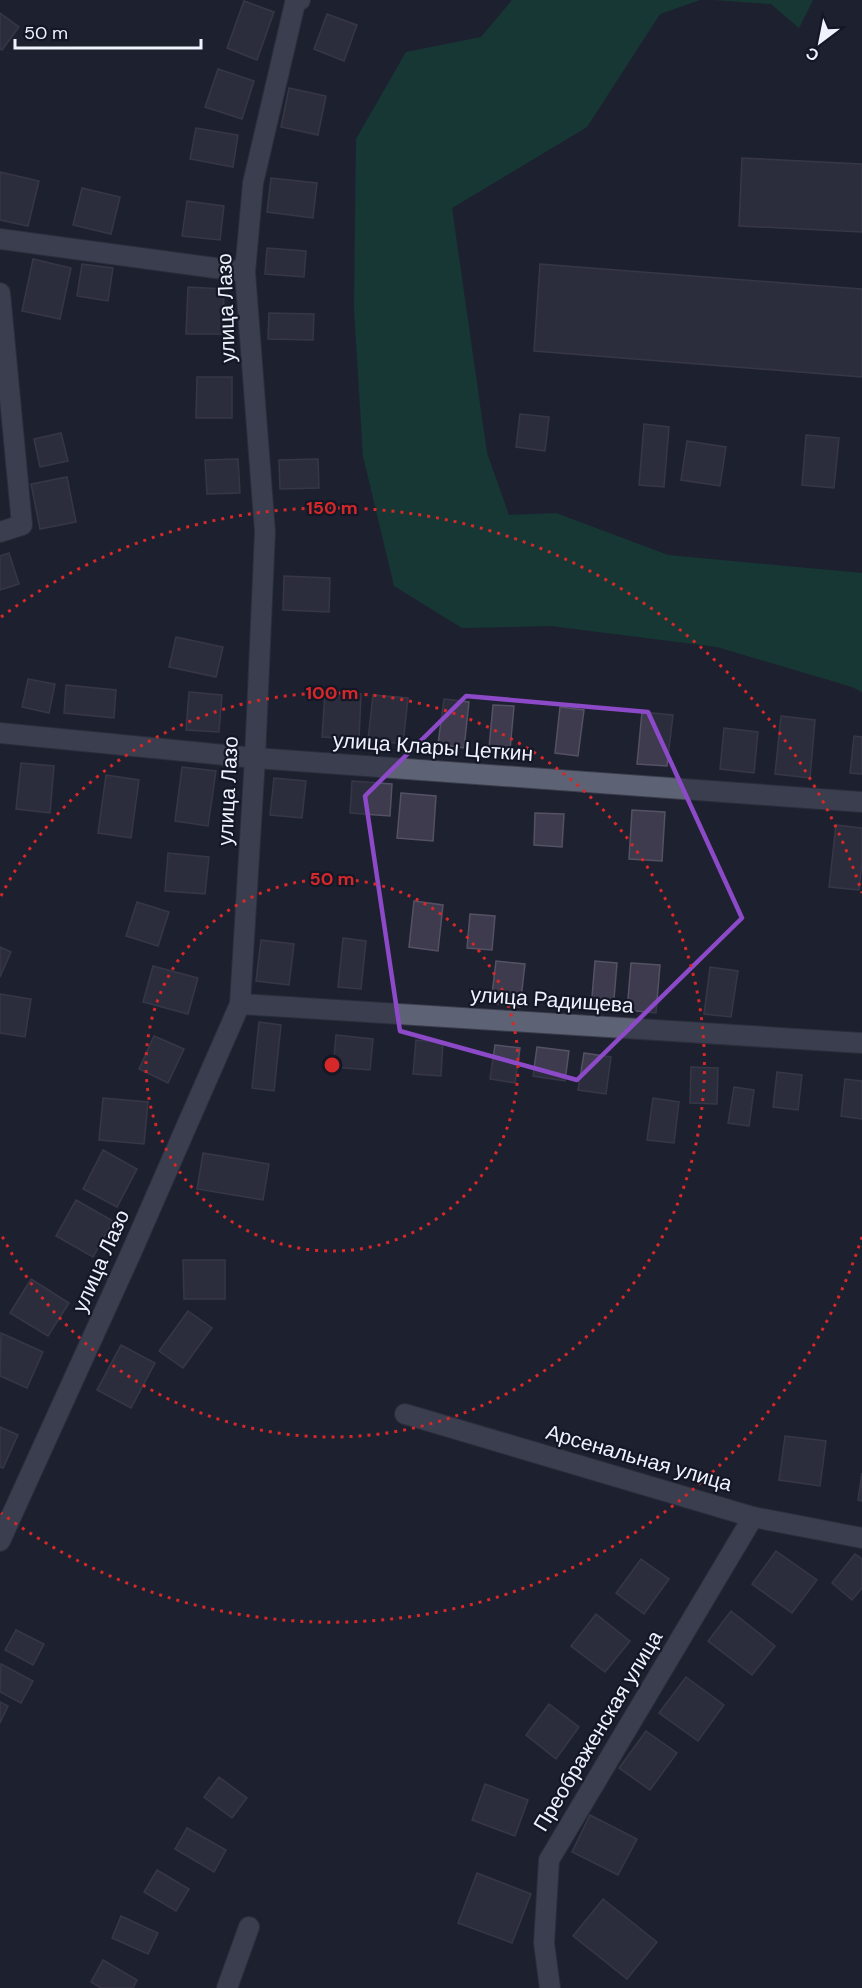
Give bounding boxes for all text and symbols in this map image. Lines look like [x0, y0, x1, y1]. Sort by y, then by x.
scale bar [15, 12, 201, 50]
north arrow [790, 12, 850, 72]
text: 50 m [24, 21, 68, 45]
text: С [801, 42, 823, 66]
street label: улица Лазо [210, 253, 242, 363]
text: 150 m [306, 496, 358, 520]
text: 100 m [305, 681, 359, 705]
street label: улица Клары Цеткин [332, 726, 534, 768]
street label: улица Лазо [211, 736, 245, 846]
text: 50 m [309, 867, 355, 891]
street label: улица Радищева [469, 980, 635, 1020]
centre of rings [322, 1055, 342, 1075]
street label: улица Лазо [66, 1205, 136, 1317]
street label: Арсенальная улица [543, 1418, 736, 1498]
street label: Преображенская улица [527, 1625, 669, 1837]

